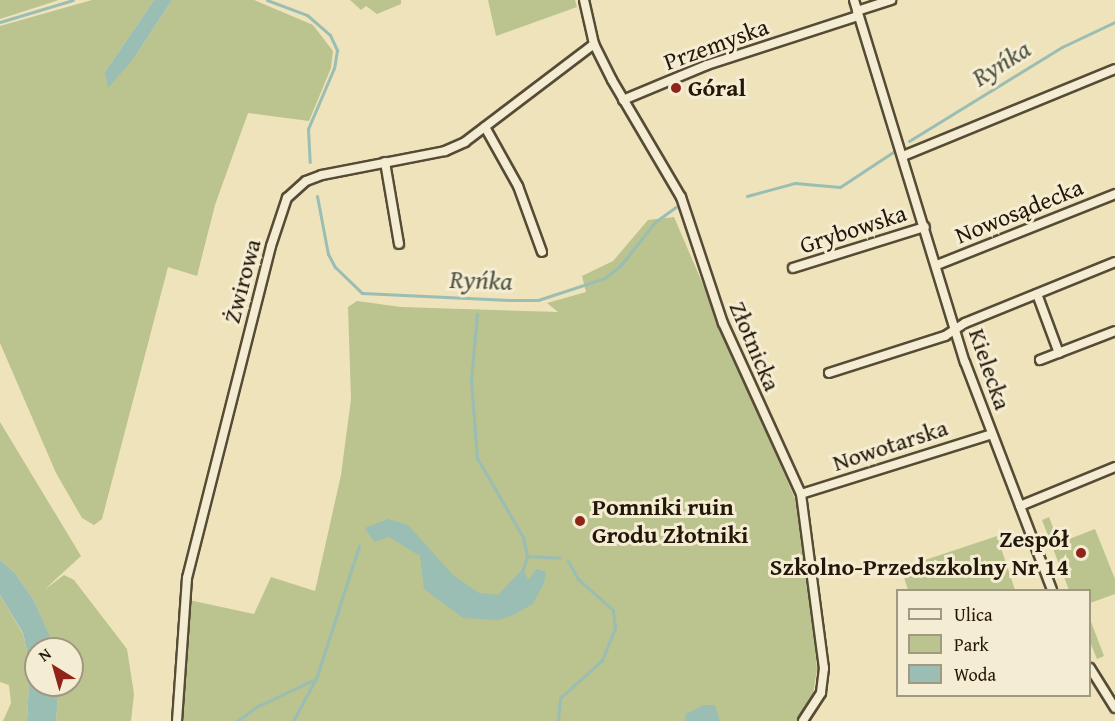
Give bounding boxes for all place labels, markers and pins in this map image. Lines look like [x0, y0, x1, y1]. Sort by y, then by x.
place label: Góral [688, 74, 746, 102]
marker: Góral [669, 81, 683, 95]
place label: Pomniki ruin Grodu Złotniki [592, 493, 749, 549]
marker: Pomniki ruin Grodu Złotniki [573, 514, 587, 528]
place label: Zespół Szkolno-Przedszkolny Nr 14 [770, 525, 1069, 581]
marker: Zespół Szkolno-Przedszkolny Nr 14 [1074, 546, 1088, 560]

